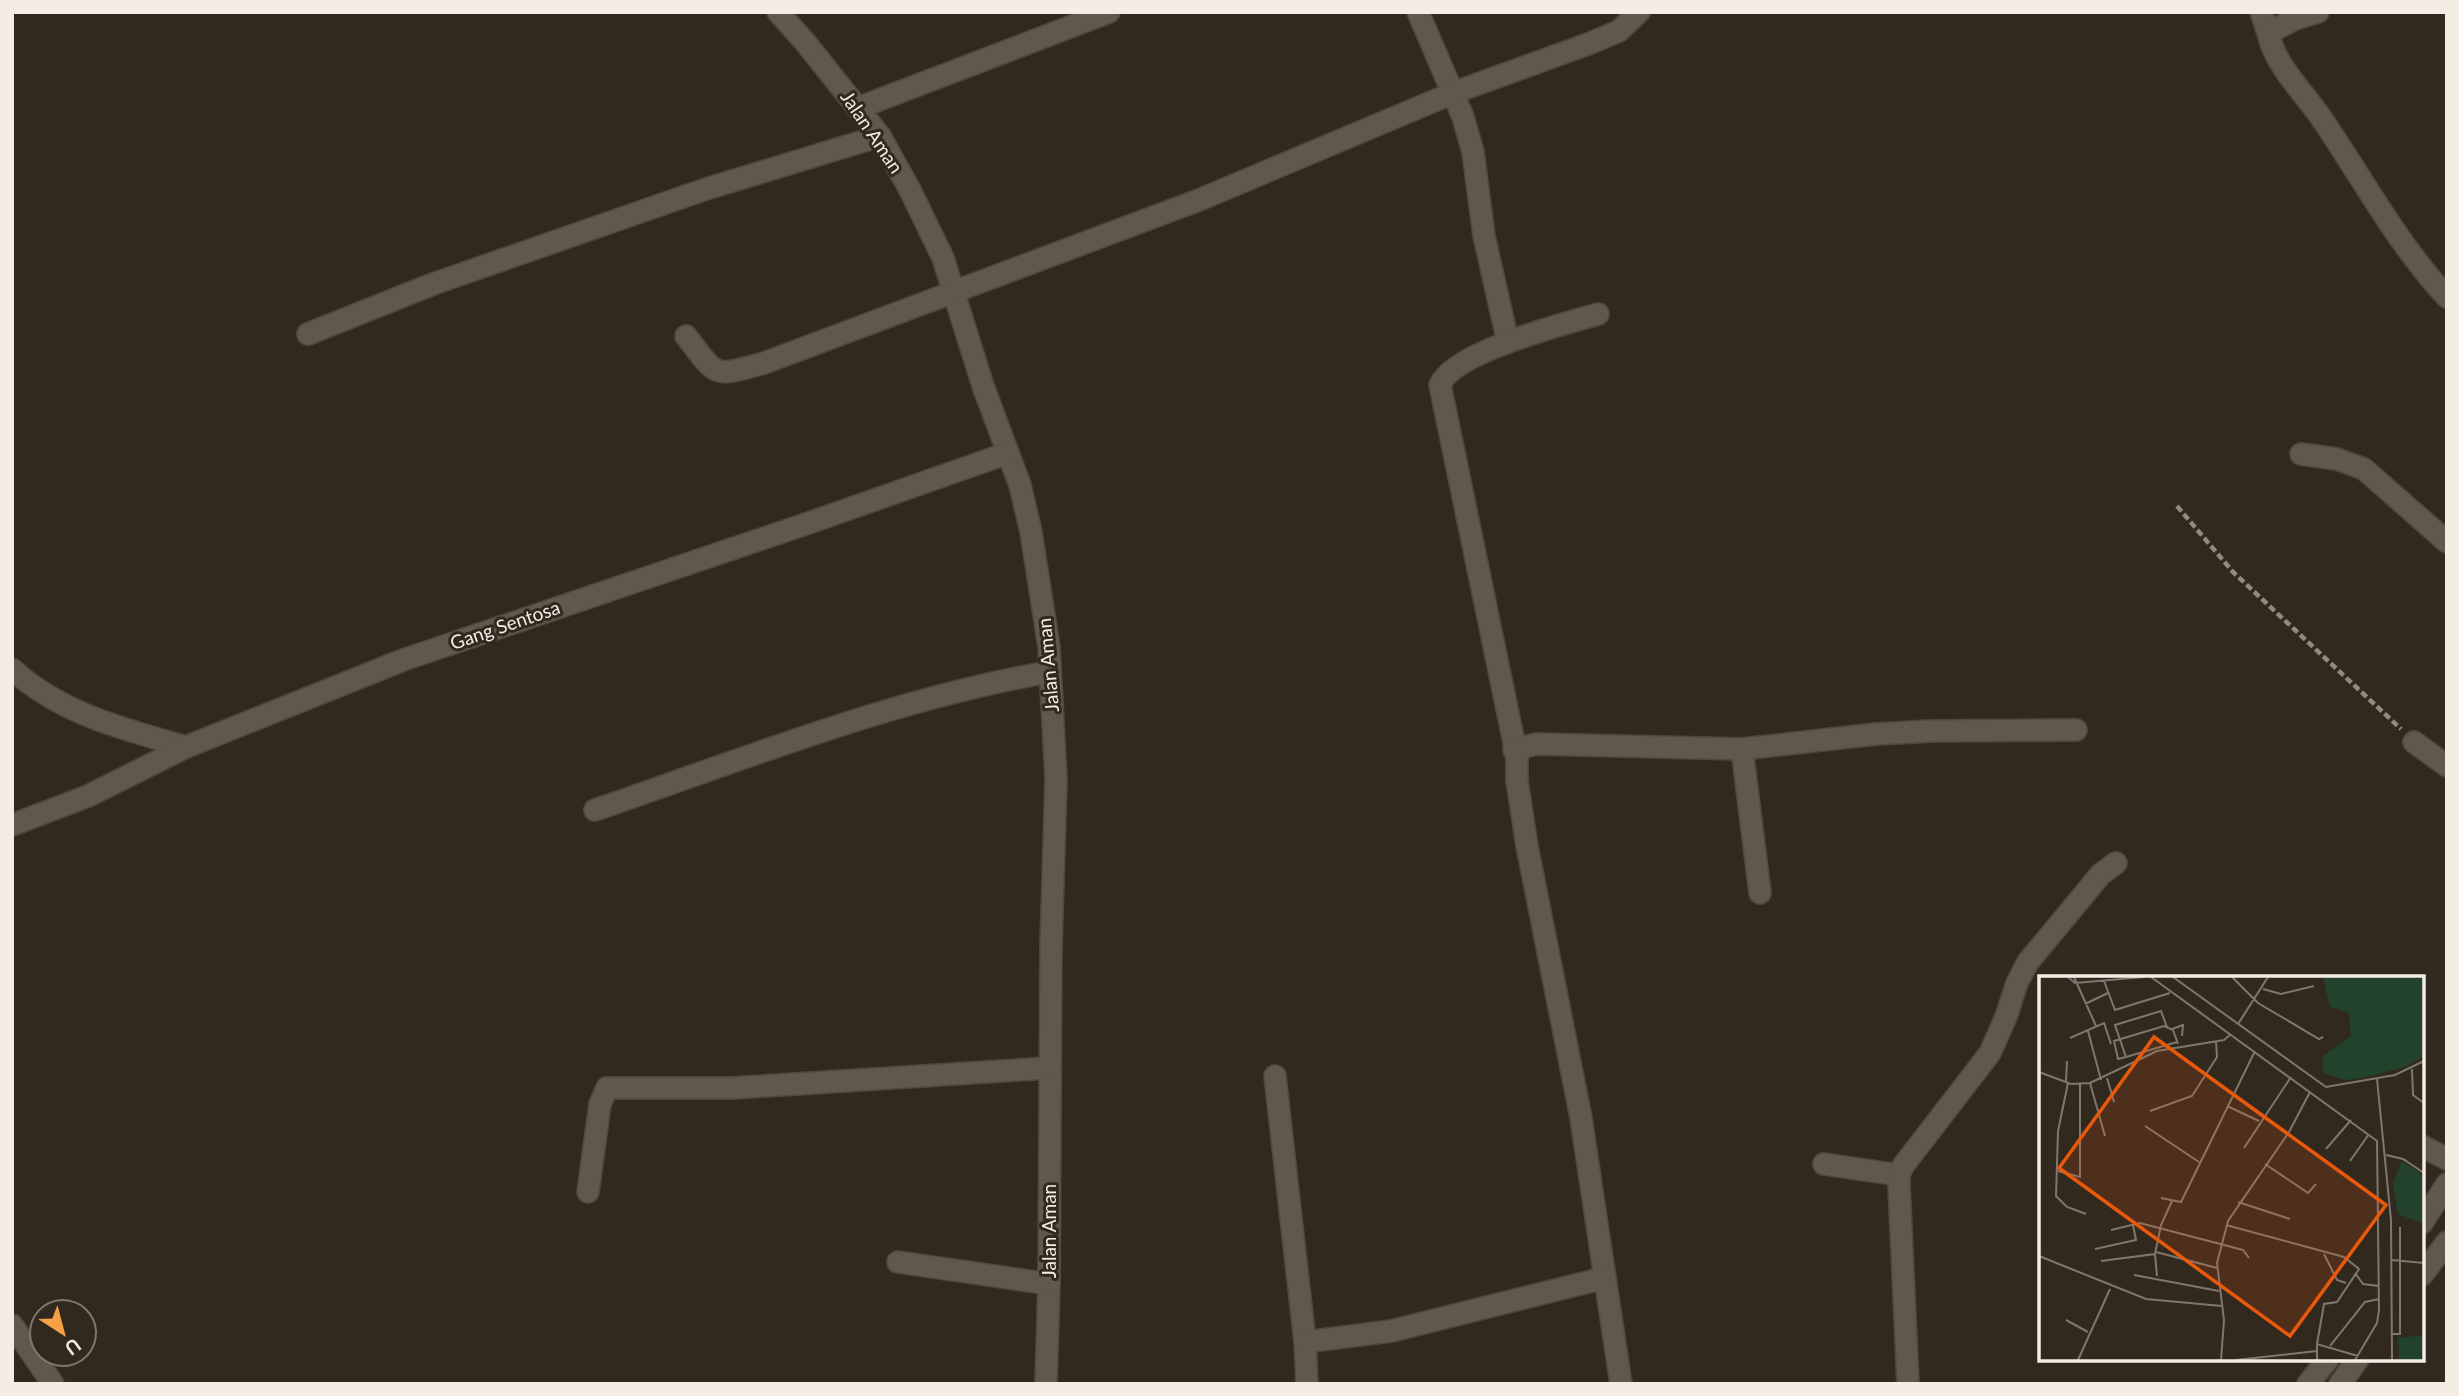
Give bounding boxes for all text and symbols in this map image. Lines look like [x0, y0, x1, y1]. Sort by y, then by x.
street label: Jalan Aman [836, 86, 908, 177]
street label: Gang Sentosa [447, 595, 563, 654]
street label: Jalan Aman [1032, 617, 1063, 713]
inset map [2039, 976, 2424, 1361]
street label: Jalan Aman [1037, 1184, 1060, 1278]
north arrow [28, 1298, 98, 1368]
text: U [61, 1334, 86, 1361]

